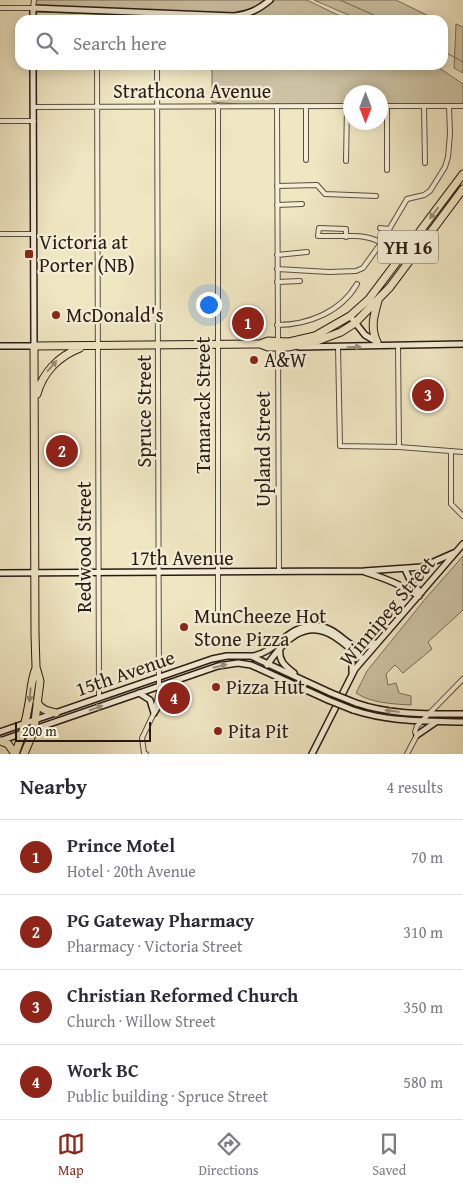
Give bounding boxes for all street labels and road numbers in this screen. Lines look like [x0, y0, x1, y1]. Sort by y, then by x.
street label: Strathcona Avenue [113, 76, 271, 105]
road number: YH 16 [378, 230, 438, 264]
street label: Tamarack Street [188, 337, 217, 473]
street label: Spruce Street [129, 355, 158, 467]
street label: Upland Street [248, 391, 277, 507]
street label: Redwood Street [69, 481, 98, 613]
street label: 17th Avenue [130, 543, 234, 572]
street label: Winnipeg Street [332, 549, 441, 672]
street label: 15th Avenue [71, 642, 178, 703]

